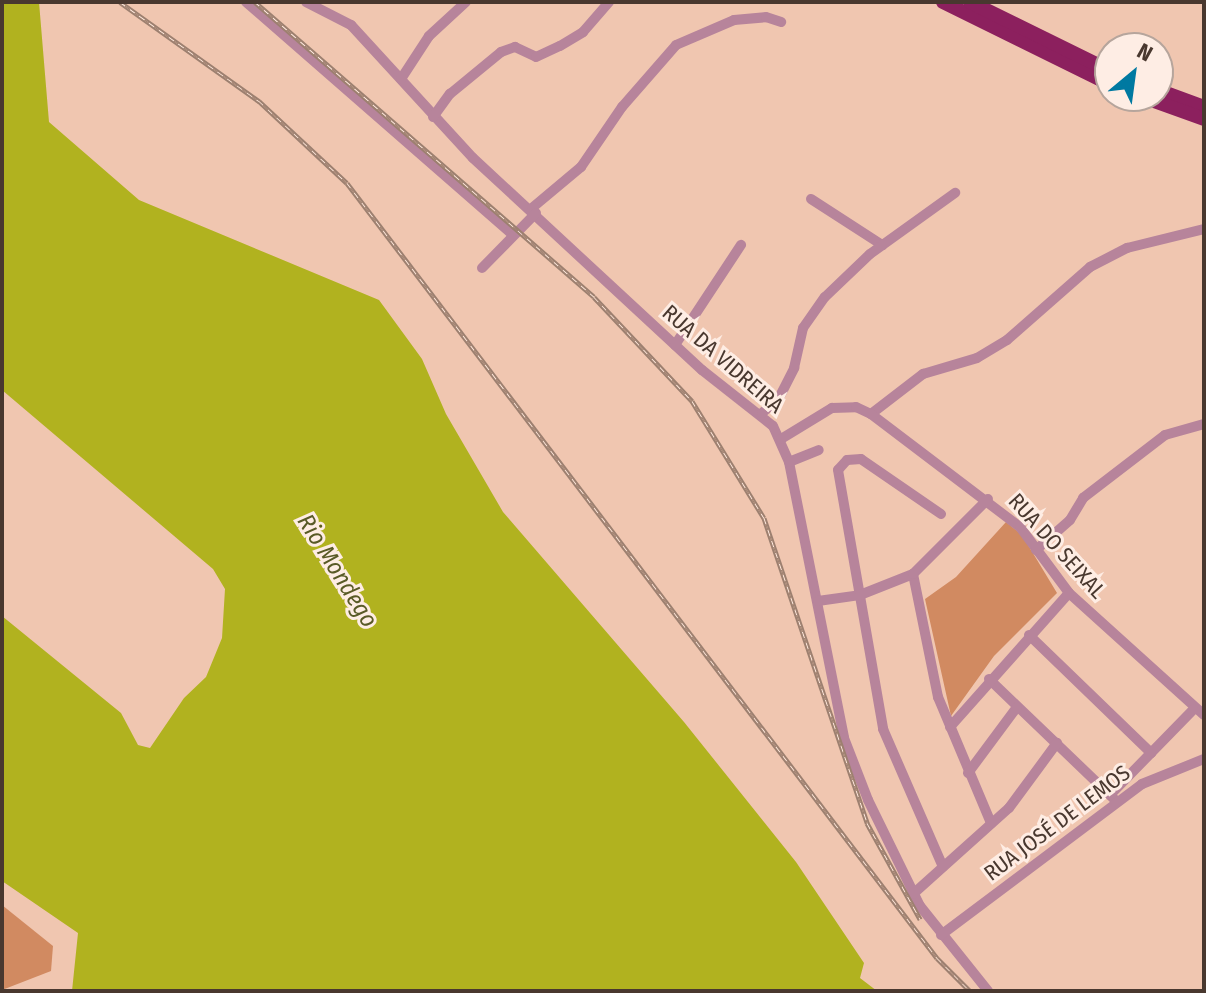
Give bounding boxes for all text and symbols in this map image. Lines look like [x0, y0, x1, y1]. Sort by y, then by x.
north arrow [1094, 32, 1174, 112]
text: N [1133, 37, 1157, 67]
street label: RUA DA VIDREIRA [657, 299, 789, 419]
street label: RUA DO SEIXAL [1003, 488, 1111, 604]
water label: Rio Mondego [291, 509, 383, 633]
street label: RUA JOSÉ DE LEMOS [979, 759, 1135, 887]

